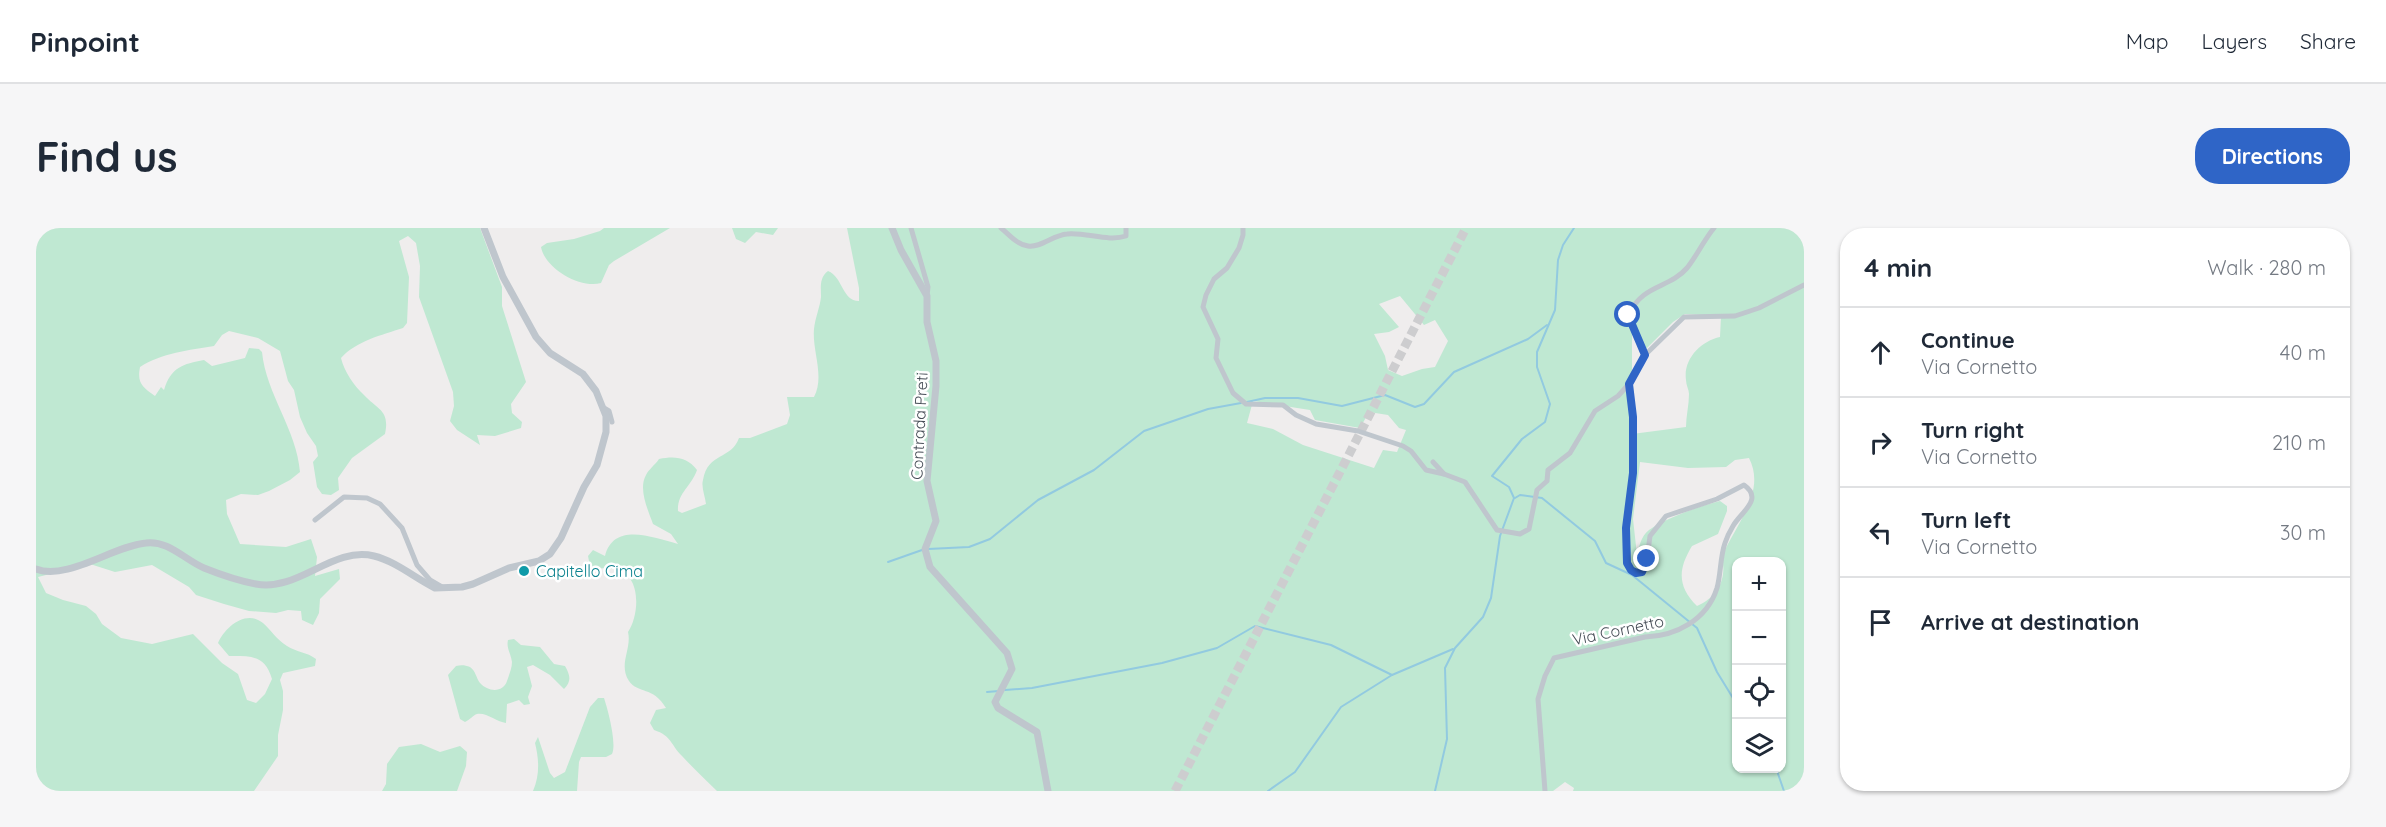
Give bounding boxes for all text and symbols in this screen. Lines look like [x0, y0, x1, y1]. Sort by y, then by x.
text: Pinpoint [30, 24, 140, 59]
text: Map [2126, 28, 2169, 54]
text: Layers [2202, 28, 2267, 54]
text: Share [2300, 28, 2356, 54]
button: Directions [2195, 128, 2350, 184]
text: Find us [36, 130, 178, 183]
text: 4 min [1864, 251, 1932, 284]
text: Walk · 280 m [2207, 255, 2326, 280]
route start [1614, 301, 1640, 327]
text: Continue [1921, 326, 2015, 354]
icon: ahead [1864, 336, 1897, 369]
text: 40 m [2280, 340, 2326, 365]
text: Via Cornetto [1921, 354, 2037, 379]
street label: Contrada Preti [906, 372, 932, 480]
text: Turn right [1921, 416, 2025, 444]
icon: right [1864, 426, 1897, 459]
text: 210 m [2272, 430, 2326, 455]
text: Via Cornetto [1921, 444, 2037, 469]
text: Turn left [1921, 506, 2011, 534]
icon: left [1864, 516, 1897, 549]
text: 30 m [2280, 520, 2326, 545]
text: Via Cornetto [1921, 534, 2037, 559]
route end [1633, 545, 1659, 571]
map controls [1732, 557, 1786, 773]
button: + [1732, 557, 1786, 611]
place label: Capitello Cima [536, 561, 643, 581]
marker: Capitello Cima [517, 564, 531, 578]
icon: arrive [1864, 606, 1897, 639]
text: Arrive at destination [1921, 608, 2139, 636]
street label: Via Cornetto [1570, 611, 1666, 649]
button: − [1732, 611, 1786, 665]
button: locate [1732, 665, 1786, 719]
button: layers [1732, 719, 1786, 773]

